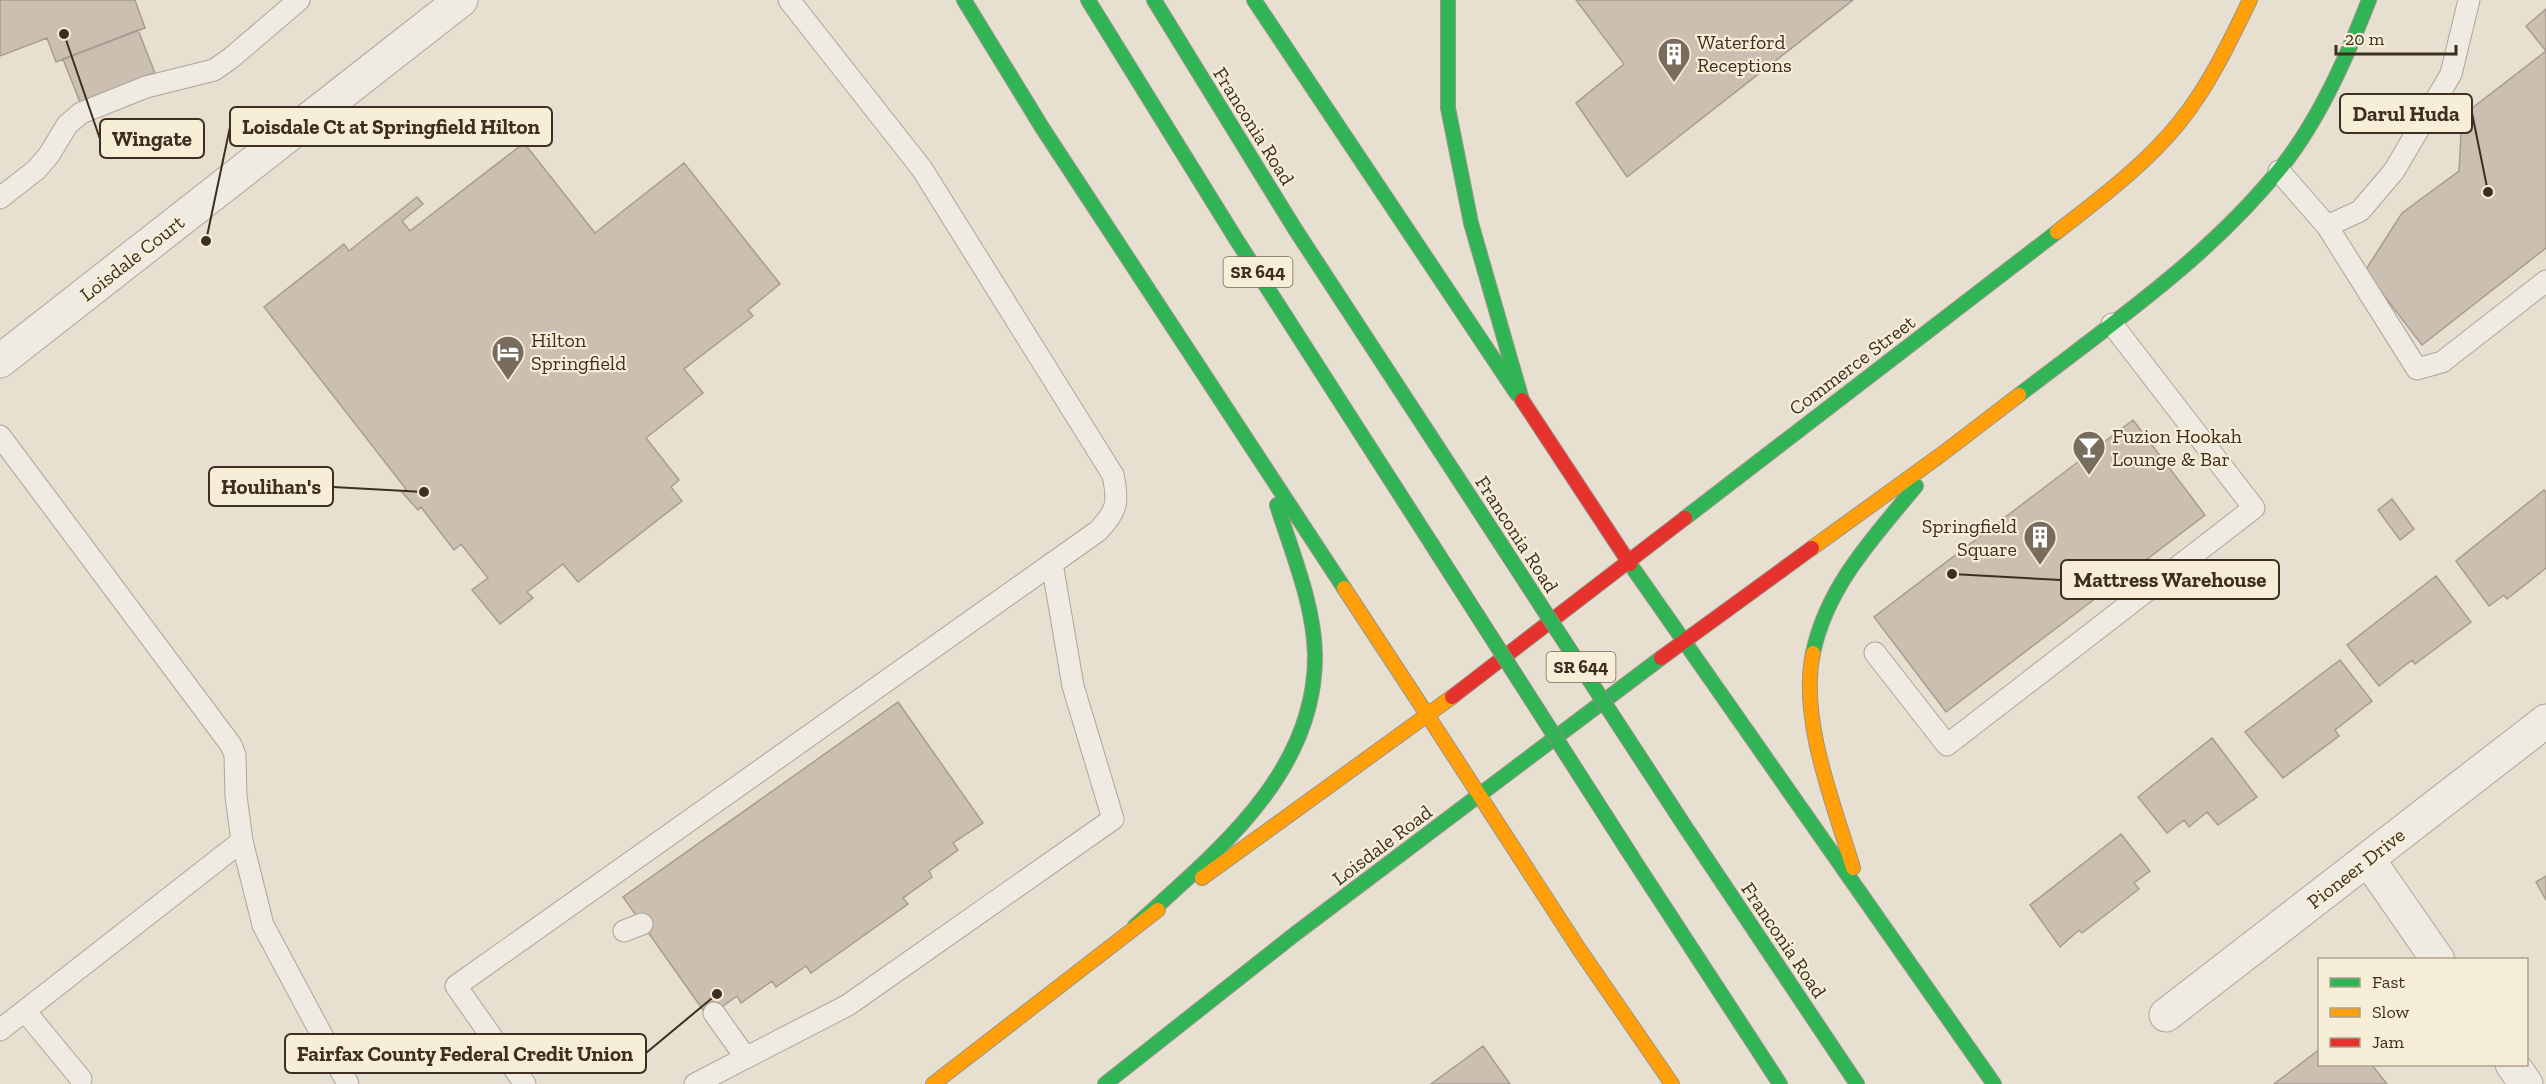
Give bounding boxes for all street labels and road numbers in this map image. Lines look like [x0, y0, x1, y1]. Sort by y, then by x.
street label: Franconia Road [1208, 63, 1300, 189]
street label: Loisdale Court [75, 210, 189, 306]
road number: SR 644 [1224, 257, 1292, 287]
street label: Commerce Street [1784, 310, 1920, 420]
street label: Franconia Road [1470, 471, 1564, 597]
road number: SR 644 [1546, 652, 1616, 682]
street label: Loisdale Road [1327, 800, 1437, 890]
street label: Pioneer Drive [2302, 822, 2410, 914]
street label: Franconia Road [1736, 878, 1832, 1002]

